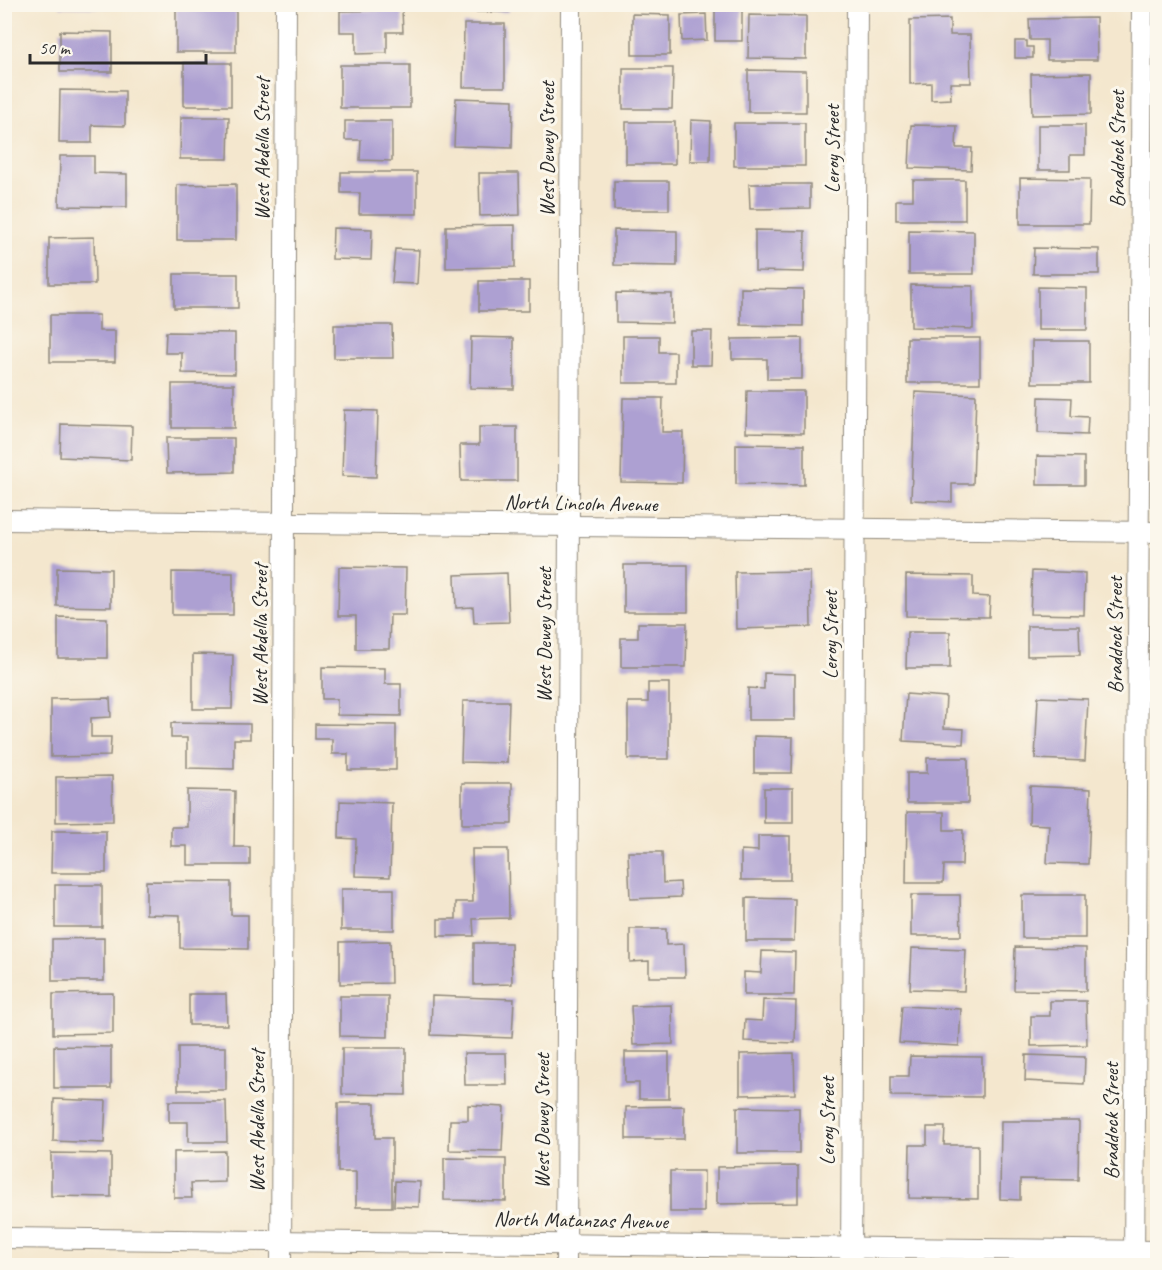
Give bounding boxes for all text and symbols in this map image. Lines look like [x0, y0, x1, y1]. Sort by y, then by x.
scale bar [30, 27, 206, 65]
text: 50 m [39, 37, 72, 59]
street label: West Abdella Street [249, 75, 275, 220]
street label: West Dewey Street [534, 79, 560, 217]
street label: Braddock Street [1104, 88, 1130, 208]
street label: Leroy Street [819, 103, 845, 193]
street label: North Lincoln Avenue [504, 489, 659, 517]
street label: West Abdella Street [247, 561, 273, 706]
street label: West Dewey Street [531, 565, 557, 703]
street label: Braddock Street [1102, 574, 1128, 694]
street label: Leroy Street [817, 589, 843, 679]
street label: West Abdella Street [244, 1047, 270, 1192]
street label: West Dewey Street [529, 1051, 555, 1189]
street label: Braddock Street [1098, 1060, 1124, 1180]
street label: Leroy Street [814, 1075, 840, 1165]
street label: North Matanzas Avenue [494, 1205, 670, 1235]

